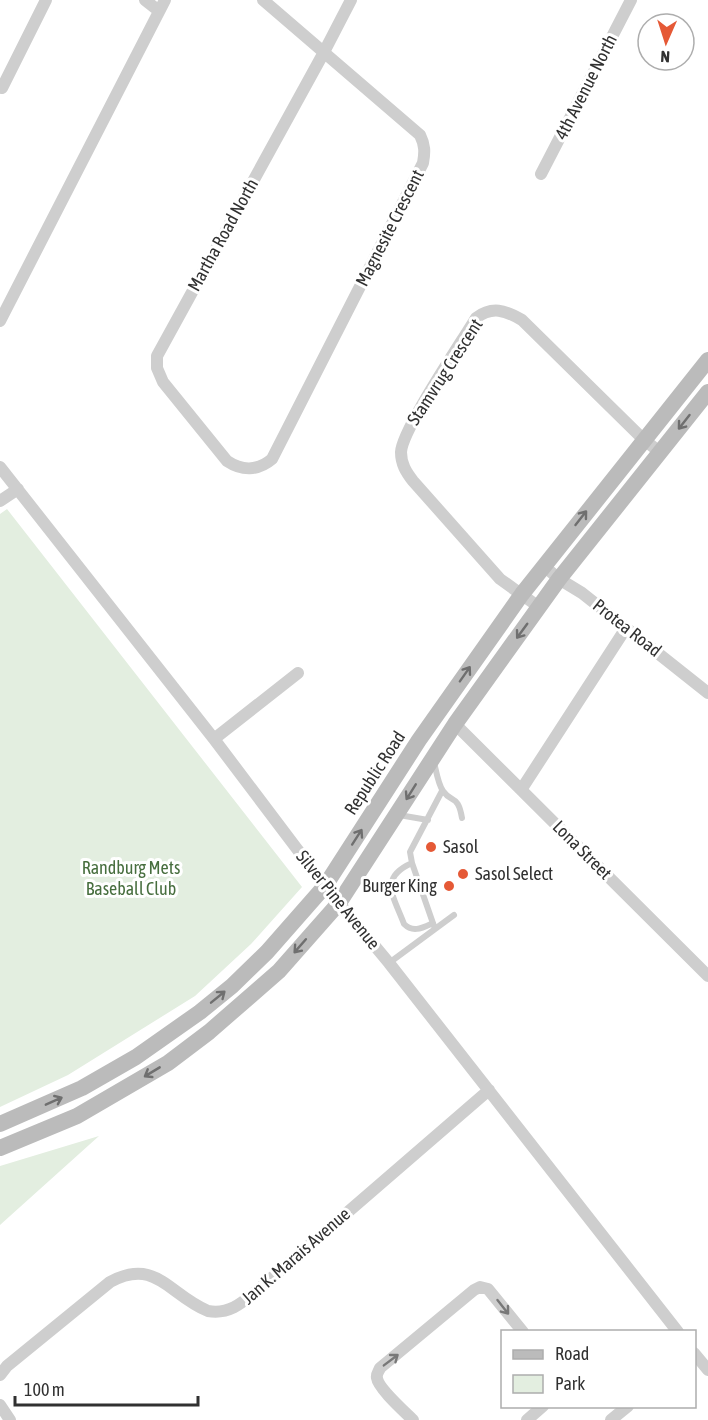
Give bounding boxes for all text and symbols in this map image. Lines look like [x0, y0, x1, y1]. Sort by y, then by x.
north arrow [636, 12, 696, 72]
street label: 4th Avenue North [550, 31, 621, 143]
text: N [660, 48, 670, 66]
street label: Magnesite Crescent [351, 166, 428, 290]
street label: Martha Road North [183, 175, 262, 295]
street label: Stamvrug Crescent [402, 315, 487, 429]
one-way arrow [678, 414, 691, 430]
one-way arrow [575, 511, 588, 527]
street label: Protea Road [589, 594, 666, 661]
one-way arrow [516, 623, 528, 639]
one-way arrow [459, 667, 471, 683]
street label: Republic Road [340, 727, 409, 818]
one-way arrow [405, 783, 417, 800]
street label: Lona Street [549, 816, 616, 883]
one-way arrow [351, 829, 363, 846]
place label: Sasol [443, 836, 479, 857]
marker: Sasol [424, 840, 438, 854]
street label: Silver Pine Avenue [292, 846, 385, 953]
park label: Randburg Mets Baseball Club [82, 857, 180, 899]
place label: Sasol Select [475, 863, 553, 884]
marker: Sasol Select [456, 867, 470, 881]
place label: Burger King [362, 875, 437, 896]
marker: Burger King [442, 879, 456, 893]
one-way arrow [293, 938, 307, 953]
one-way arrow [210, 990, 225, 1004]
one-way arrow [144, 1067, 161, 1079]
one-way arrow [44, 1095, 63, 1106]
street label: Jan K. Marais Avenue [237, 1203, 354, 1308]
one-way arrow [497, 1298, 510, 1314]
legend [501, 1330, 696, 1408]
text: Road [555, 1343, 589, 1364]
one-way arrow [382, 1354, 398, 1367]
scale bar [15, 1369, 198, 1407]
text: Park [555, 1373, 585, 1394]
text: 100 m [24, 1379, 65, 1400]

